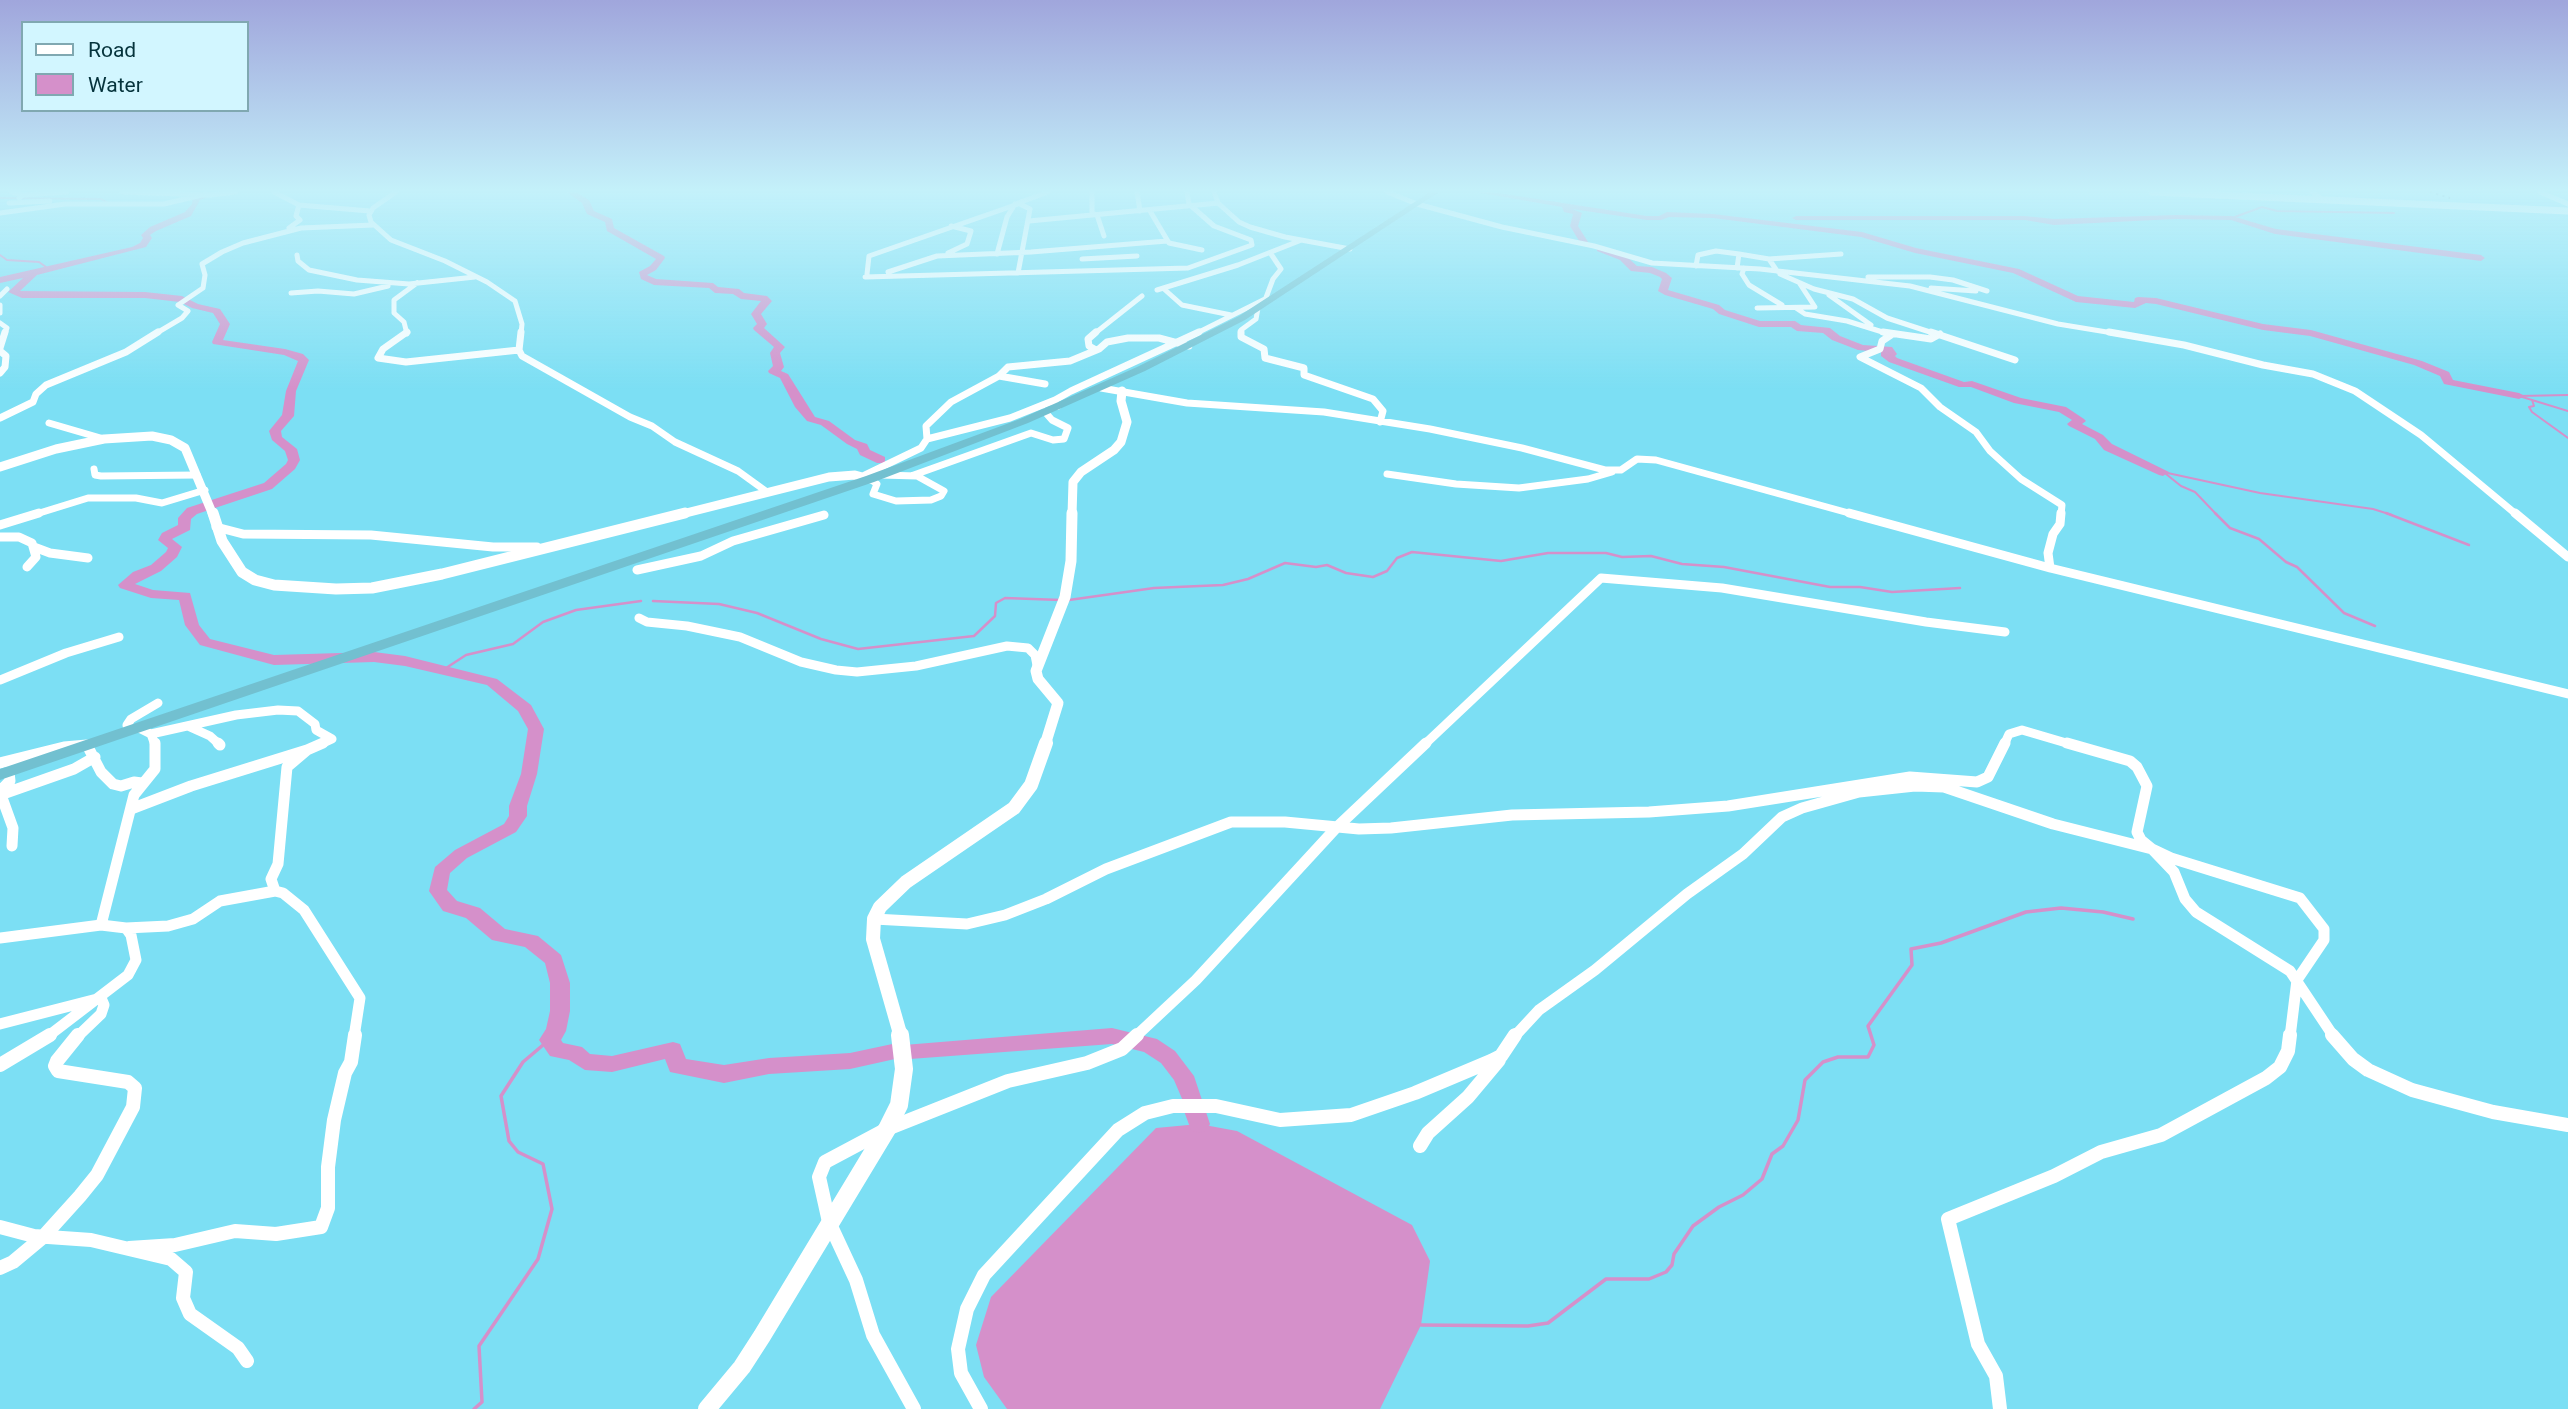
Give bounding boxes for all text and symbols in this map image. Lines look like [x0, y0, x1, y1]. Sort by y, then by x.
legend [21, 21, 248, 112]
text: Road [88, 38, 136, 62]
text: Water [88, 73, 143, 97]

